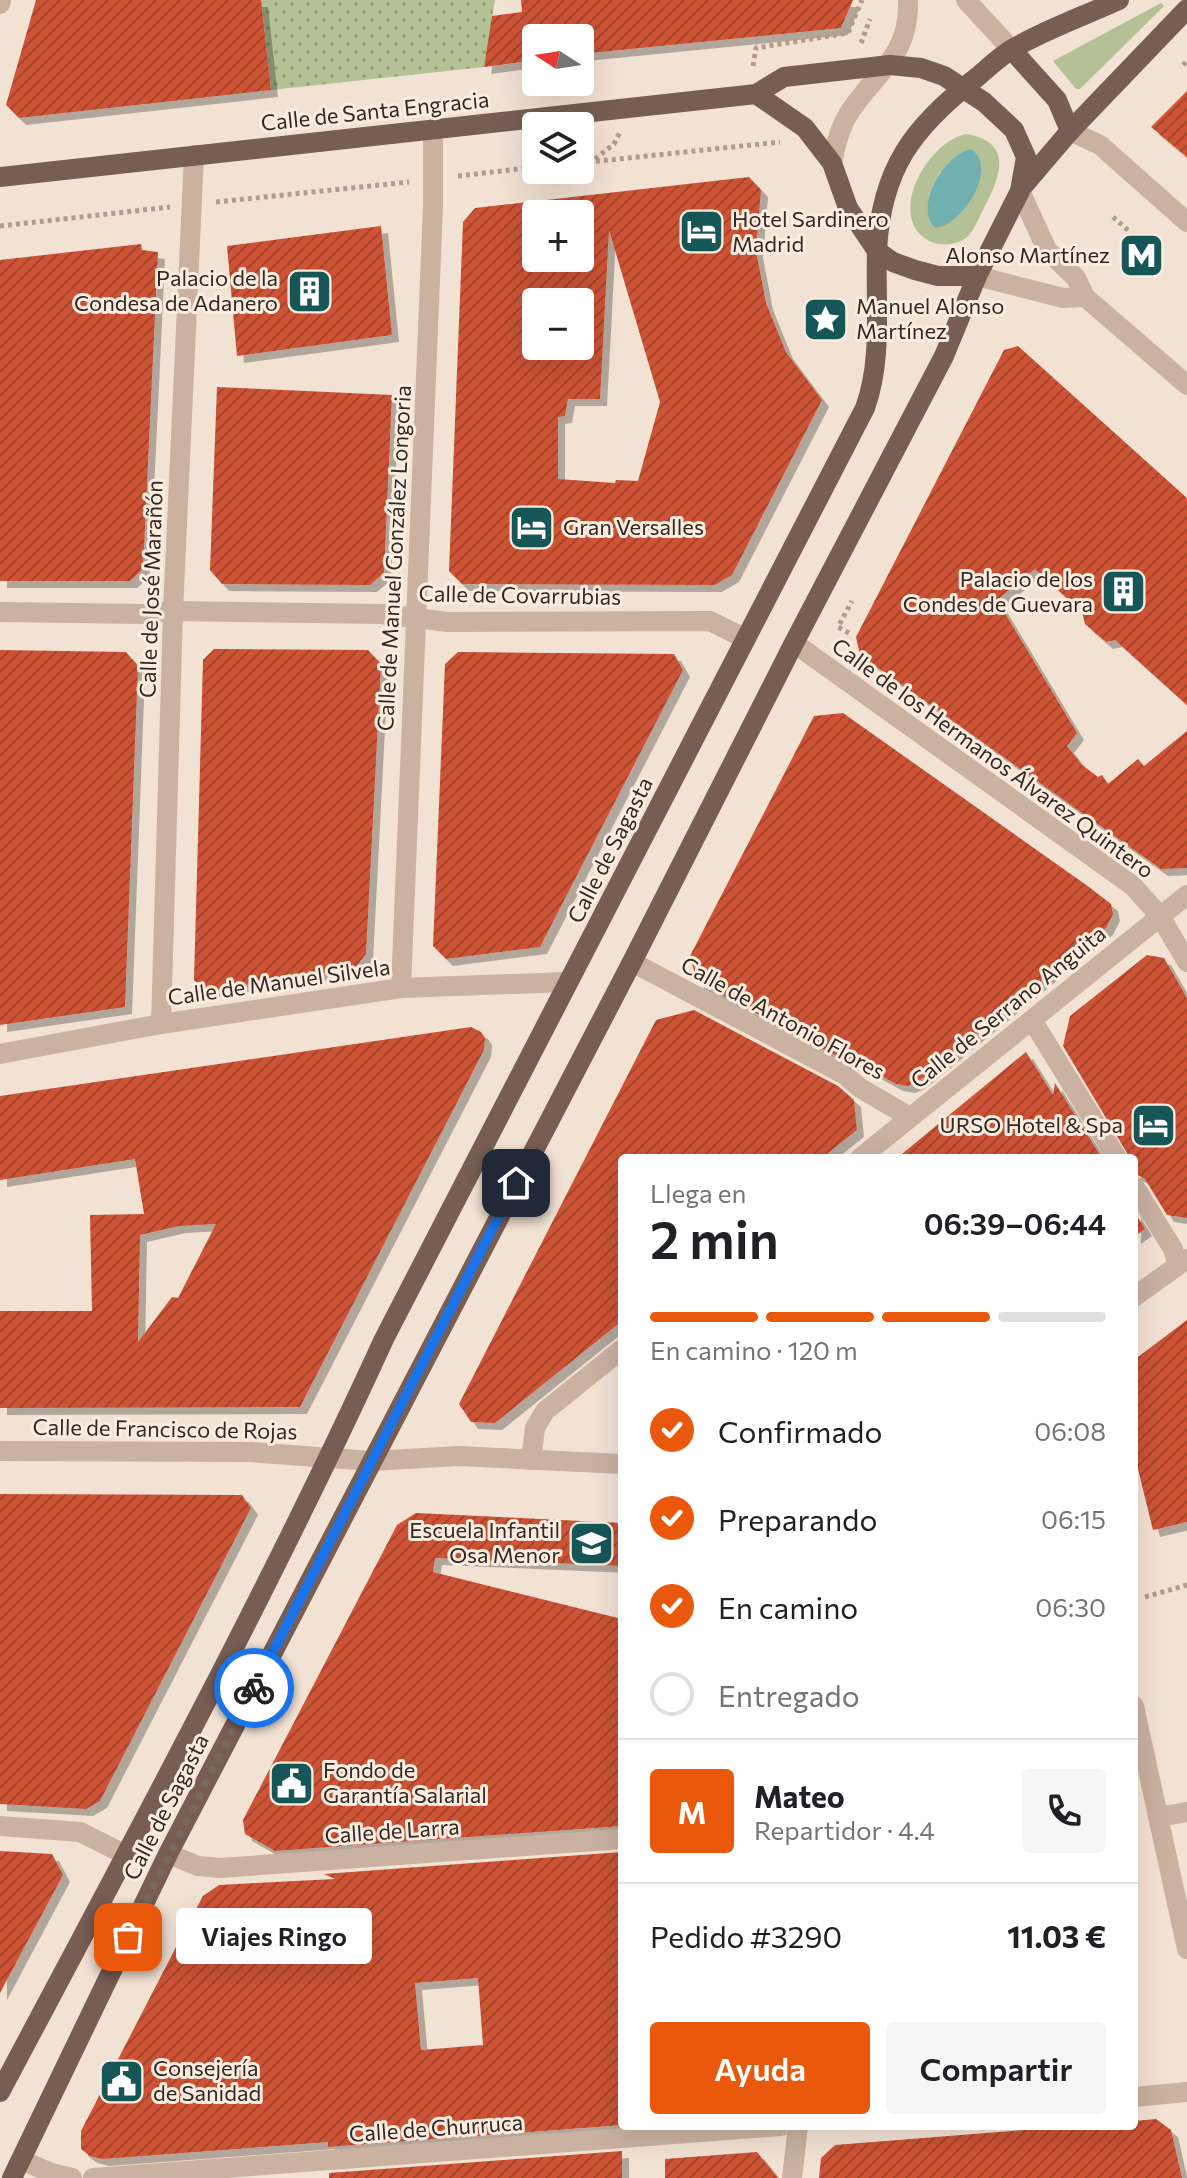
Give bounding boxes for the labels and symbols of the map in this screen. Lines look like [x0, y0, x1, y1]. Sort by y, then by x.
north arrow [522, 24, 594, 96]
street label: Calle de Santa Engracia [259, 85, 491, 136]
place label: Hotel Sardinero Madrid [732, 205, 889, 257]
hotel icon: Hotel Sardinero Madrid [677, 208, 725, 256]
metro station icon: Alonso Martínez [1117, 231, 1165, 279]
place label: Alonso Martínez [945, 241, 1110, 268]
place label: Palacio de la Condesa de Adanero [74, 264, 278, 316]
building icon: Palacio de la Condesa de Adanero [285, 267, 333, 315]
place label: Manuel Alonso Martínez [856, 292, 1004, 344]
place icon: Manuel Alonso Martínez [801, 295, 849, 343]
street label: Calle de Manuel González Longoria [371, 384, 416, 732]
street label: Calle de José Marañón [133, 480, 168, 698]
hotel icon: Gran Versalles [508, 503, 556, 551]
place label: Gran Versalles [563, 513, 704, 540]
place label: Palacio de los Condes de Guevara [903, 565, 1093, 617]
building icon: Palacio de los Condes de Guevara [1100, 568, 1148, 616]
street label: Calle de Covarrubias [419, 579, 622, 610]
street label: Calle de los Hermanos Álvarez Quintero [827, 632, 1159, 883]
street label: Calle de Sagasta [561, 772, 658, 927]
street label: Calle de Serrano Anguita [905, 919, 1111, 1094]
street label: Calle de Antonio Flores [677, 950, 890, 1085]
street label: Calle de Manuel Silvela [166, 953, 392, 1010]
hotel icon: URSO Hotel & Spa [1130, 1101, 1178, 1149]
place label: URSO Hotel & Spa [940, 1111, 1123, 1138]
pin [482, 1149, 550, 1217]
street label: Calle de Francisco de Rojas [32, 1413, 298, 1444]
place label: Escuela Infantil Osa Menor [409, 1516, 560, 1568]
school or university icon: Escuela Infantil Osa Menor [567, 1519, 615, 1567]
courier [214, 1648, 294, 1728]
street label: Calle de Sagasta [117, 1729, 214, 1884]
place label: Fondo de Garantía Salarial [323, 1756, 487, 1808]
public building icon: Fondo de Garantía Salarial [268, 1759, 316, 1807]
street label: Calle de Larra [324, 1812, 460, 1849]
pin [94, 1903, 162, 1971]
callout: Viajes Ringo [176, 1909, 372, 1965]
place label: Consejería de Sanidad [153, 2054, 261, 2106]
public building icon: Consejería de Sanidad [98, 2057, 146, 2105]
street label: Calle de Churruca [348, 2108, 524, 2147]

